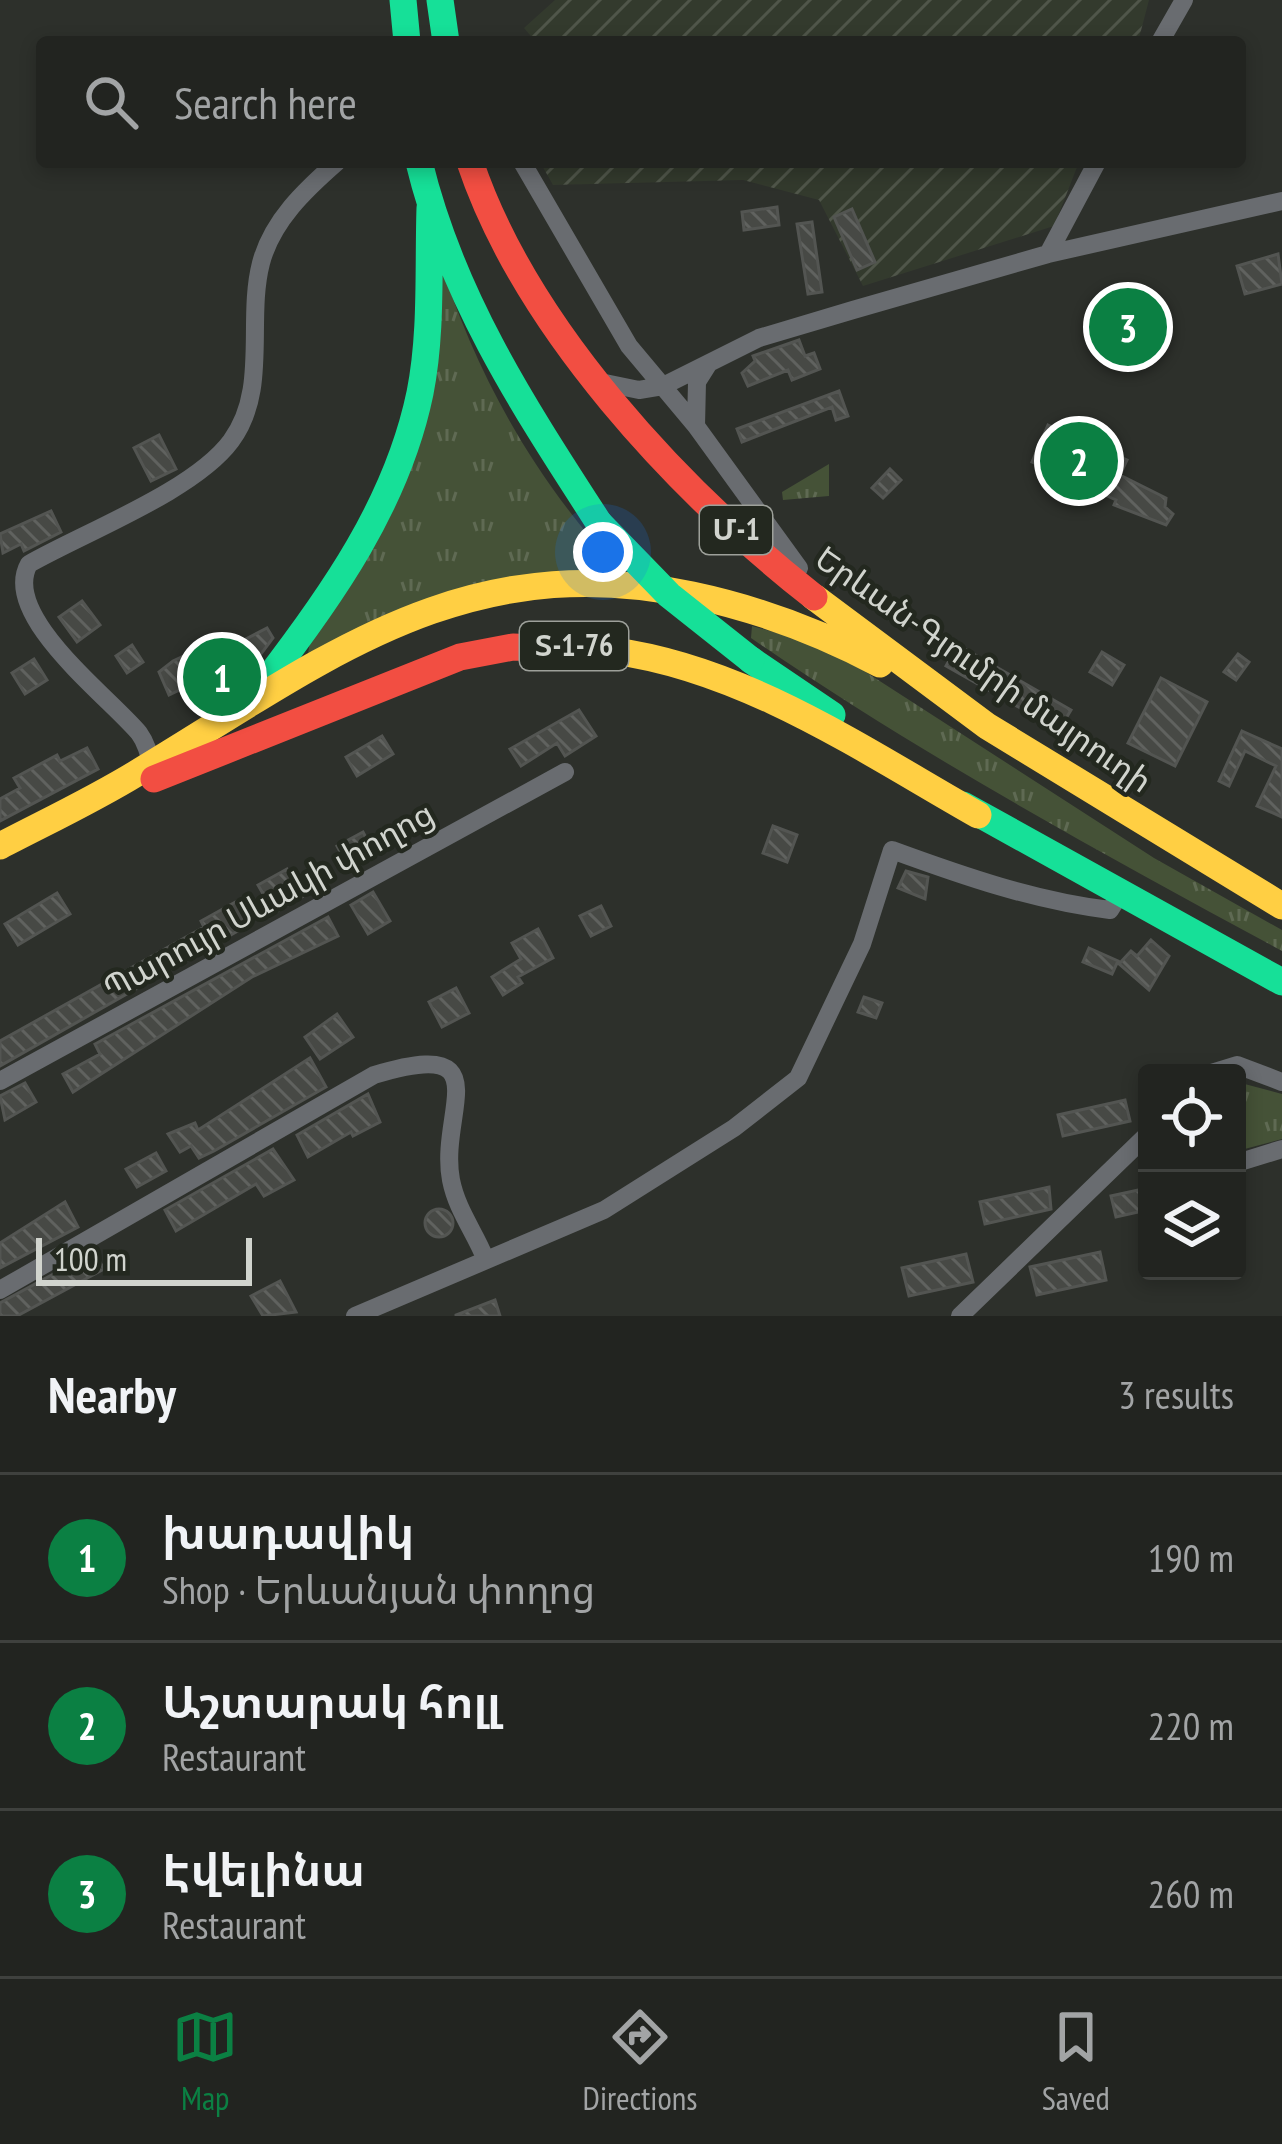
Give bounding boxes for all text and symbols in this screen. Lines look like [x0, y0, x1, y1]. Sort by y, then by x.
search box [36, 36, 1246, 168]
icon: search [78, 69, 144, 135]
text: Search here [174, 73, 357, 131]
pin: 3 [1089, 282, 1167, 372]
pin: 2 [1040, 416, 1118, 506]
road number: Մ-1 [700, 506, 772, 554]
your location [573, 522, 633, 582]
street label: Երևան-Գյումրի մայրուղի [807, 536, 1161, 801]
road number: Տ-1-76 [520, 622, 628, 670]
pin: 1 [183, 632, 261, 722]
street label: Պարույր Սևակի փողոց [95, 791, 441, 1009]
map controls [1138, 1064, 1246, 1280]
button: locate [1138, 1064, 1246, 1172]
button: layers [1138, 1172, 1246, 1280]
scale bar [36, 1232, 252, 1285]
text: 100 m [54, 1237, 127, 1280]
text: Nearby [48, 1361, 176, 1427]
text: 3 results [1118, 1369, 1234, 1420]
text: խադավիկ [162, 1503, 414, 1561]
text: 1 [78, 1532, 96, 1583]
text: 190 m [1148, 1532, 1234, 1583]
text: Shop · Երևանյան փողոց [162, 1564, 595, 1615]
text: Աշտարակ հոլլ [162, 1672, 501, 1730]
text: 2 [78, 1700, 96, 1751]
text: 220 m [1148, 1700, 1234, 1751]
text: Restaurant [162, 1731, 306, 1782]
text: Էվելինա [162, 1840, 365, 1898]
text: 3 [78, 1868, 96, 1919]
text: 260 m [1148, 1868, 1234, 1919]
text: Restaurant [162, 1899, 306, 1950]
tab: Map [172, 2004, 238, 2119]
tab: Directions [583, 2004, 697, 2119]
tab: Saved [1042, 2004, 1110, 2119]

